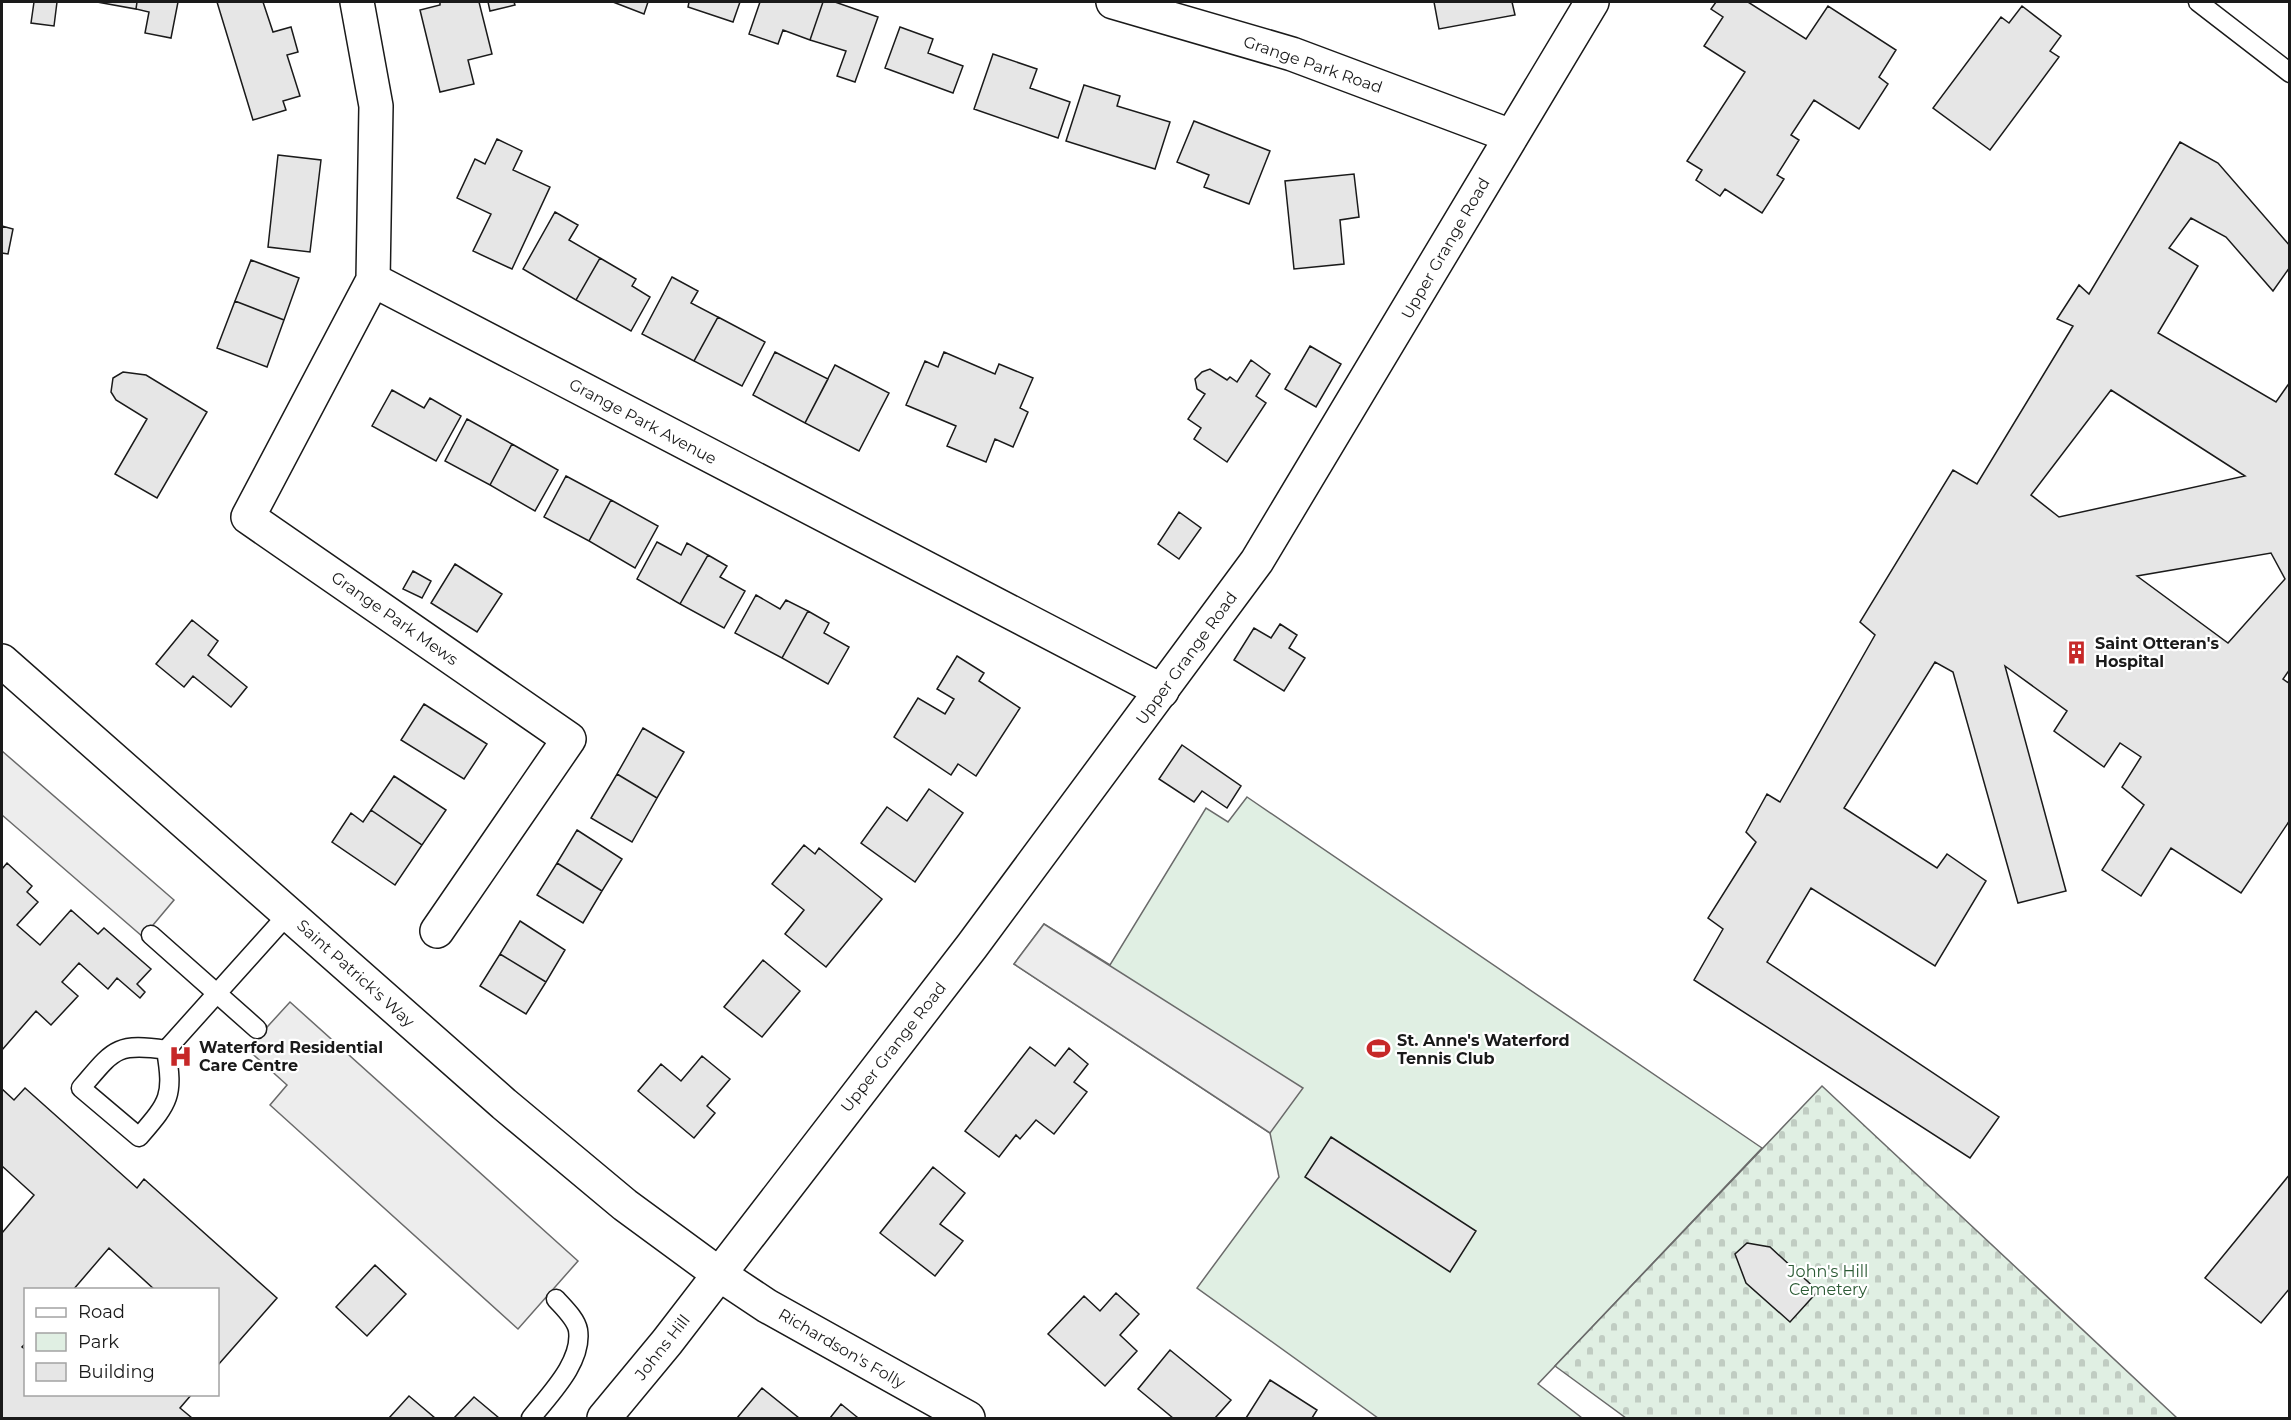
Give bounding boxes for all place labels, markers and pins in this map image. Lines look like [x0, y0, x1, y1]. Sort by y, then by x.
place label: Saint Otteran's Hospital [2095, 634, 2219, 671]
building icon: Saint Otteran's Hospital [2064, 639, 2090, 665]
place label: St. Anne's Waterford Tennis Club [1397, 1031, 1570, 1068]
sports icon: St. Anne's Waterford Tennis Club [1366, 1036, 1392, 1062]
place label: Waterford Residential Care Centre [199, 1038, 383, 1075]
hospital icon: Waterford Residential Care Centre [168, 1043, 194, 1069]

